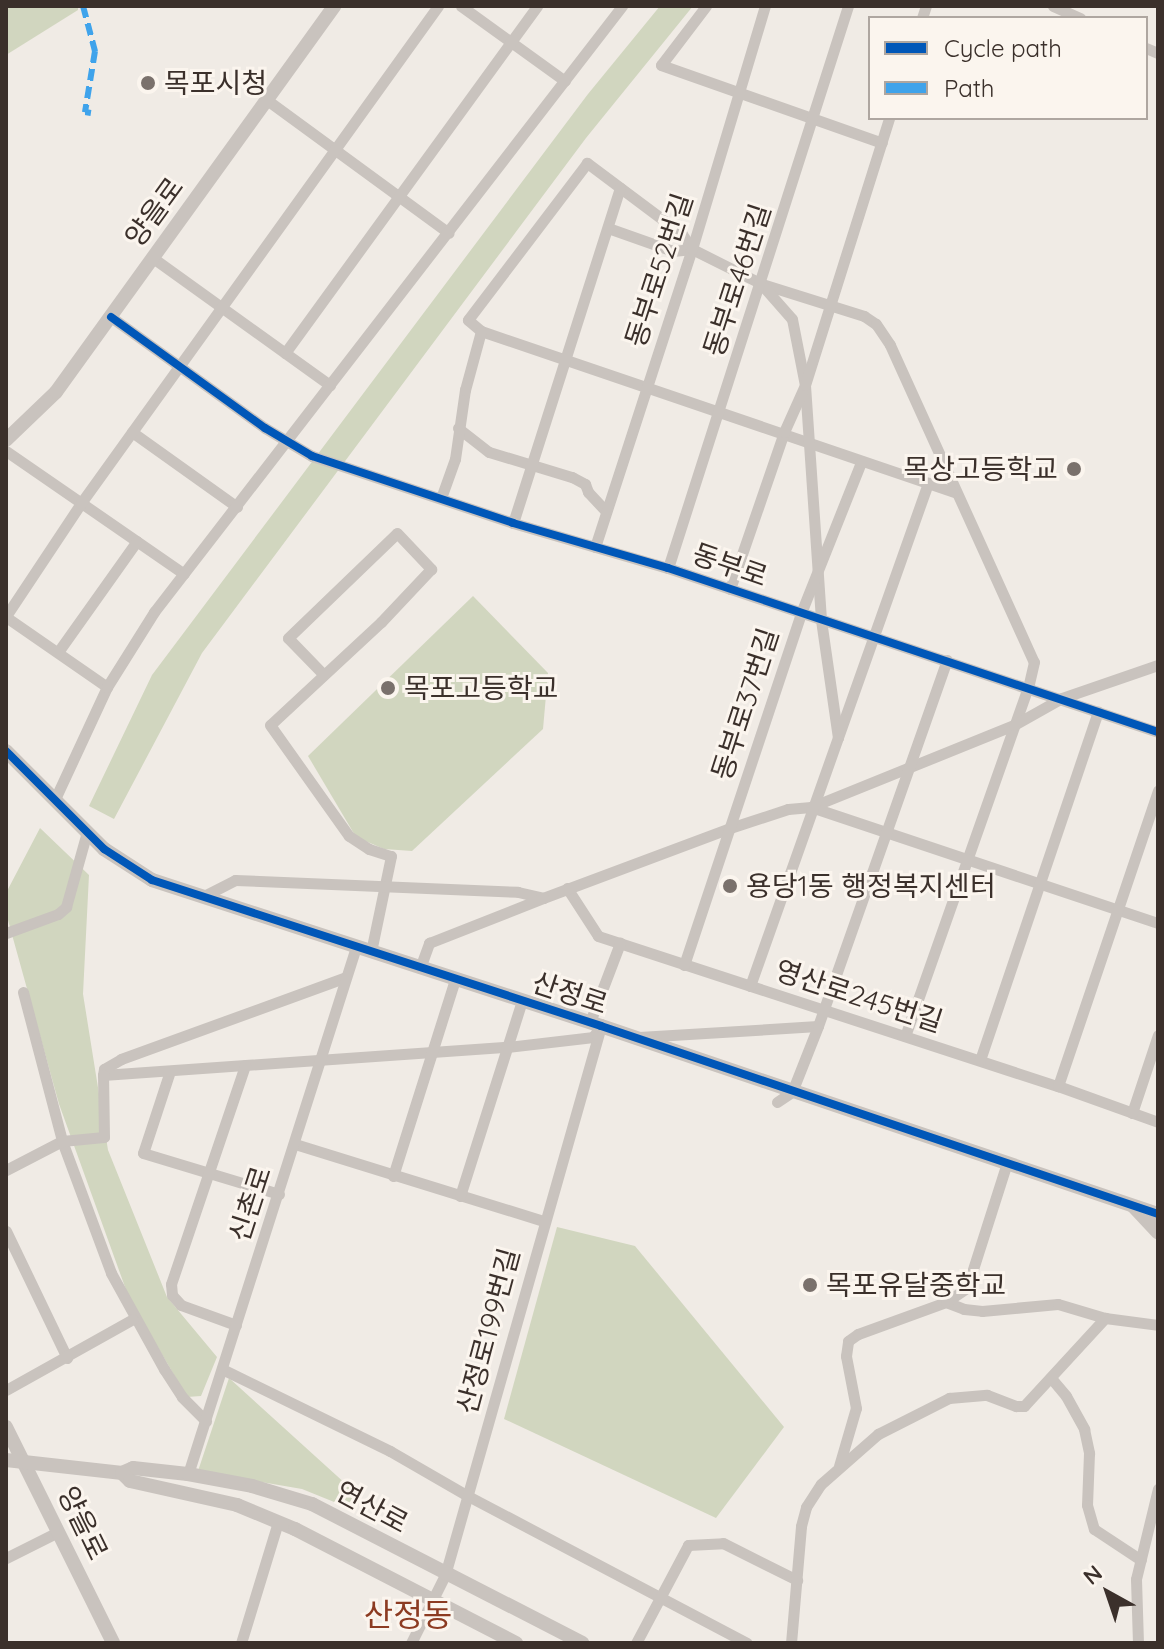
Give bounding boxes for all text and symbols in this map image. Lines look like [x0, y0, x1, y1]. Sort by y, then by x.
legend [868, 16, 1148, 120]
text: Cycle path [944, 33, 1062, 63]
place label: 목포시청 [164, 66, 267, 100]
text: Path [944, 73, 995, 103]
marker: 목포시청 [139, 74, 157, 92]
street label: 양을로 [118, 171, 190, 253]
street label: 동부로52번길 [618, 189, 700, 351]
street label: 동부로46번길 [697, 199, 777, 361]
place label: 목상고등학교 [903, 452, 1058, 486]
marker: 목상고등학교 [1065, 460, 1083, 478]
street label: 동부로 [688, 537, 772, 593]
street label: 동부로37번길 [705, 624, 785, 784]
place label: 목포고등학교 [404, 671, 559, 705]
marker: 목포고등학교 [379, 679, 397, 697]
place label: 용당1동 행정복지센터 [746, 869, 996, 903]
marker: 용당1동 행정복지센터 [721, 877, 739, 895]
street label: 영산로245번길 [771, 953, 947, 1039]
street label: 산정로 [528, 965, 612, 1021]
street label: 신촌로 [222, 1162, 278, 1246]
street label: 산정로199번길 [450, 1244, 526, 1418]
place label: 목포유달중학교 [826, 1268, 1006, 1302]
marker: 목포유달중학교 [801, 1276, 819, 1294]
street label: 연산로 [330, 1474, 414, 1540]
street label: 양을로 [51, 1481, 115, 1565]
north arrow [1068, 1553, 1148, 1633]
text: N [1077, 1559, 1108, 1591]
district label: 산정동 [364, 1595, 452, 1633]

